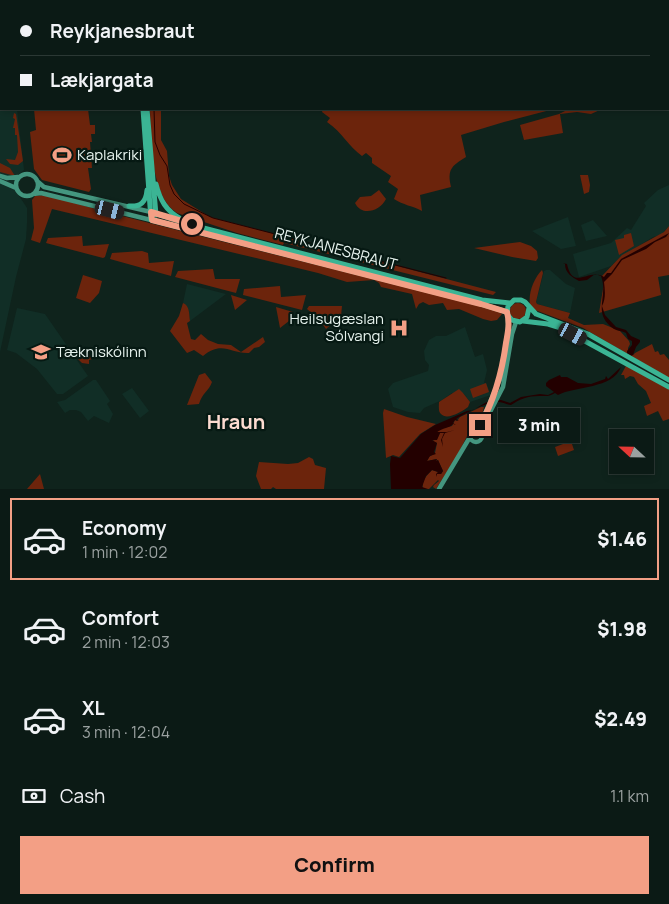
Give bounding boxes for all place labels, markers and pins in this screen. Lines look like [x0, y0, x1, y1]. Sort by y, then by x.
sports icon: Kaplakriki [51, 144, 73, 166]
place label: Kaplakriki [77, 144, 142, 165]
place label: Heilsugæslan Sólvangi [290, 308, 384, 346]
hospital icon: Heilsugæslan Sólvangi [388, 317, 410, 339]
school or university icon: Tækniskólinn [30, 341, 52, 363]
place label: Tækniskólinn [56, 341, 147, 362]

